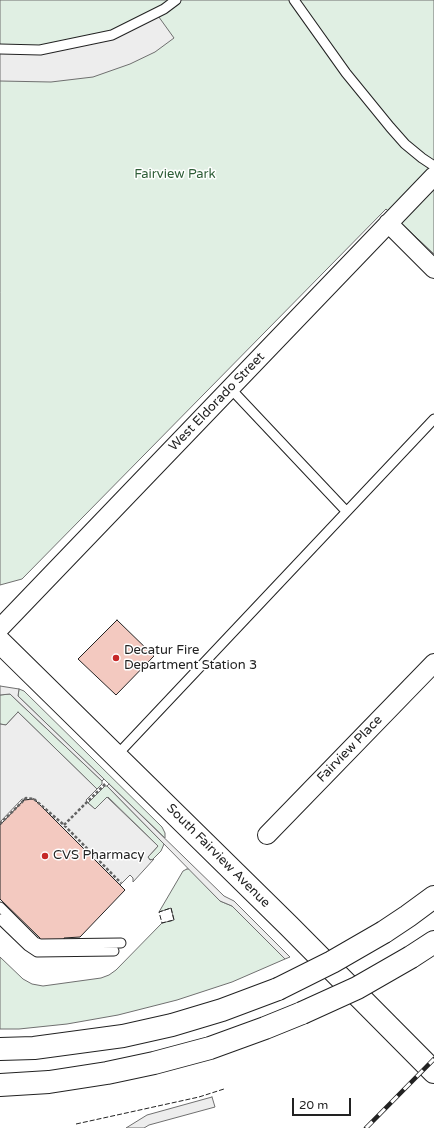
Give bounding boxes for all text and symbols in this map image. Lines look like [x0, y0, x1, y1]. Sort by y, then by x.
park label: Fairview Park [134, 167, 216, 183]
street label: West Eldorado Street [166, 349, 268, 455]
place label: Decatur Fire Department Station 3 [124, 643, 257, 674]
marker: Decatur Fire Department Station 3 [111, 653, 121, 663]
street label: Fairview Place [314, 712, 386, 786]
street label: South Fairview Avenue [163, 801, 273, 911]
place label: CVS Pharmacy [53, 848, 144, 864]
marker: CVS Pharmacy [40, 851, 50, 861]
scale bar [294, 1090, 353, 1116]
text: 20 m [299, 1098, 328, 1112]

